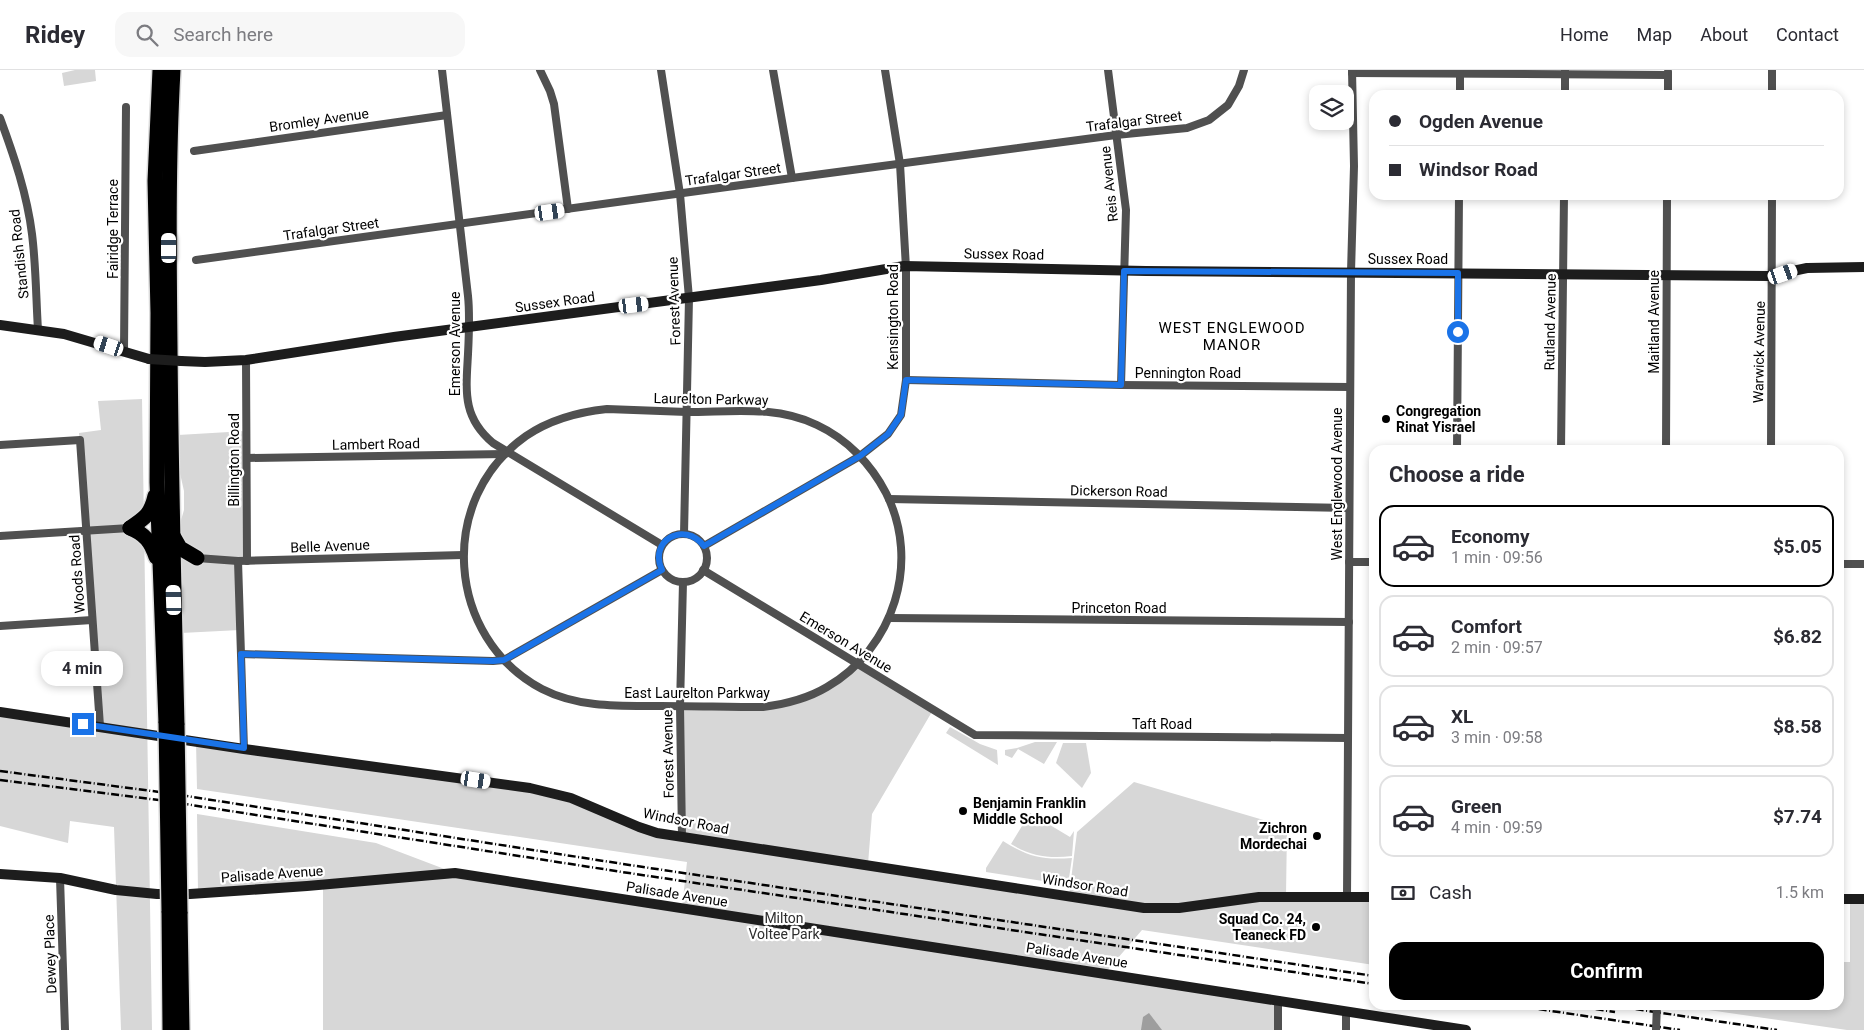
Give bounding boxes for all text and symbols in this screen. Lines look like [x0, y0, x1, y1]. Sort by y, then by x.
search box [115, 12, 465, 57]
text: Ridey [25, 21, 85, 49]
icon: search [133, 21, 161, 49]
text: Search here [173, 23, 273, 46]
text: Home [1560, 24, 1609, 45]
text: Map [1637, 24, 1672, 45]
text: About [1700, 24, 1748, 45]
text: Contact [1776, 24, 1839, 45]
map controls [1309, 85, 1354, 130]
button: layers [1309, 85, 1354, 130]
street label: Bromley Avenue [268, 105, 370, 135]
street label: Trafalgar Street [1085, 107, 1183, 135]
text: Ogden Avenue [1419, 110, 1543, 133]
street label: Reis Avenue [1097, 145, 1121, 223]
text: Windsor Road [1419, 158, 1538, 181]
street label: Trafalgar Street [684, 159, 782, 189]
street label: Fairidge Terrace [105, 179, 121, 279]
car [534, 202, 565, 222]
street label: Standish Road [6, 208, 32, 300]
street label: Trafalgar Street [282, 214, 380, 244]
car [161, 233, 176, 263]
street label: Sussex Road [964, 245, 1044, 263]
street label: Sussex Road [1368, 251, 1448, 267]
street label: Forest Avenue [664, 256, 684, 346]
car [1766, 262, 1799, 286]
street label: Kensington Road [885, 264, 901, 370]
street label: Maitland Avenue [1646, 270, 1662, 374]
street label: Rutland Avenue [1541, 273, 1559, 371]
street label: Sussex Road [514, 288, 596, 316]
street label: Emerson Avenue [447, 292, 463, 396]
car [618, 296, 649, 314]
street label: Warwick Avenue [1750, 301, 1768, 403]
district label: WEST ENGLEWOOD MANOR [1159, 319, 1305, 354]
route start [1447, 321, 1469, 343]
car [92, 334, 125, 358]
street label: Pennington Road [1135, 365, 1241, 381]
street label: Laurelton Parkway [653, 390, 769, 408]
place label: Congregation Rinat Yisrael [1396, 403, 1481, 435]
street label: West Englewood Avenue [1329, 408, 1345, 560]
street label: Billington Road [226, 413, 242, 507]
marker: Congregation Rinat Yisrael [1380, 413, 1392, 425]
street label: Lambert Road [332, 435, 420, 453]
text: Choose a ride [1389, 462, 1525, 487]
street label: Dickerson Road [1070, 482, 1168, 500]
icon: car [1391, 524, 1436, 569]
text: Economy [1451, 525, 1530, 548]
street label: Woods Road [66, 534, 88, 614]
text: $5.05 [1773, 535, 1822, 558]
street label: Belle Avenue [290, 537, 370, 555]
text: 1 min · 09:56 [1451, 548, 1543, 567]
car [165, 585, 182, 615]
street label: Princeton Road [1071, 600, 1167, 616]
street label: Emerson Avenue [797, 608, 895, 676]
icon: car [1391, 614, 1436, 659]
text: Comfort [1451, 615, 1522, 638]
text: $6.82 [1773, 625, 1822, 648]
text: 2 min · 09:57 [1451, 638, 1543, 657]
callout: 4 min [42, 652, 124, 686]
text: 4 min [62, 659, 102, 678]
street label: East Laurelton Parkway [624, 685, 770, 701]
icon: car [1391, 704, 1436, 749]
text: XL [1451, 705, 1473, 728]
street label: Forest Avenue [659, 710, 677, 798]
route end [72, 713, 94, 735]
text: $8.58 [1773, 715, 1822, 738]
street label: Taft Road [1132, 716, 1192, 732]
text: 3 min · 09:58 [1451, 728, 1543, 747]
car [460, 770, 491, 790]
icon: car [1391, 794, 1436, 839]
place label: Benjamin Franklin Middle School [973, 795, 1086, 827]
text: Green [1451, 795, 1502, 818]
street label: Windsor Road [642, 805, 730, 837]
marker: Benjamin Franklin Middle School [957, 805, 969, 817]
text: $7.74 [1773, 805, 1822, 828]
text: 4 min · 09:59 [1451, 818, 1543, 837]
place label: Zichron Mordechai [1240, 820, 1307, 852]
marker: Zichron Mordechai [1311, 830, 1323, 842]
street label: Palisade Avenue [220, 862, 324, 886]
street label: Windsor Road [1041, 870, 1129, 900]
street label: Palisade Avenue [625, 878, 729, 910]
icon: cash [1389, 879, 1417, 907]
text: Cash [1429, 881, 1472, 904]
text: 1.5 km [1776, 883, 1824, 902]
park label: Milton Voltee Park [748, 910, 820, 942]
place label: Squad Co. 24, Teaneck FD [1219, 911, 1306, 943]
street label: Dewey Place [41, 914, 59, 994]
marker: Squad Co. 24, Teaneck FD [1310, 921, 1322, 933]
street label: Palisade Avenue [1025, 939, 1129, 971]
button: Confirm [1389, 942, 1824, 1000]

